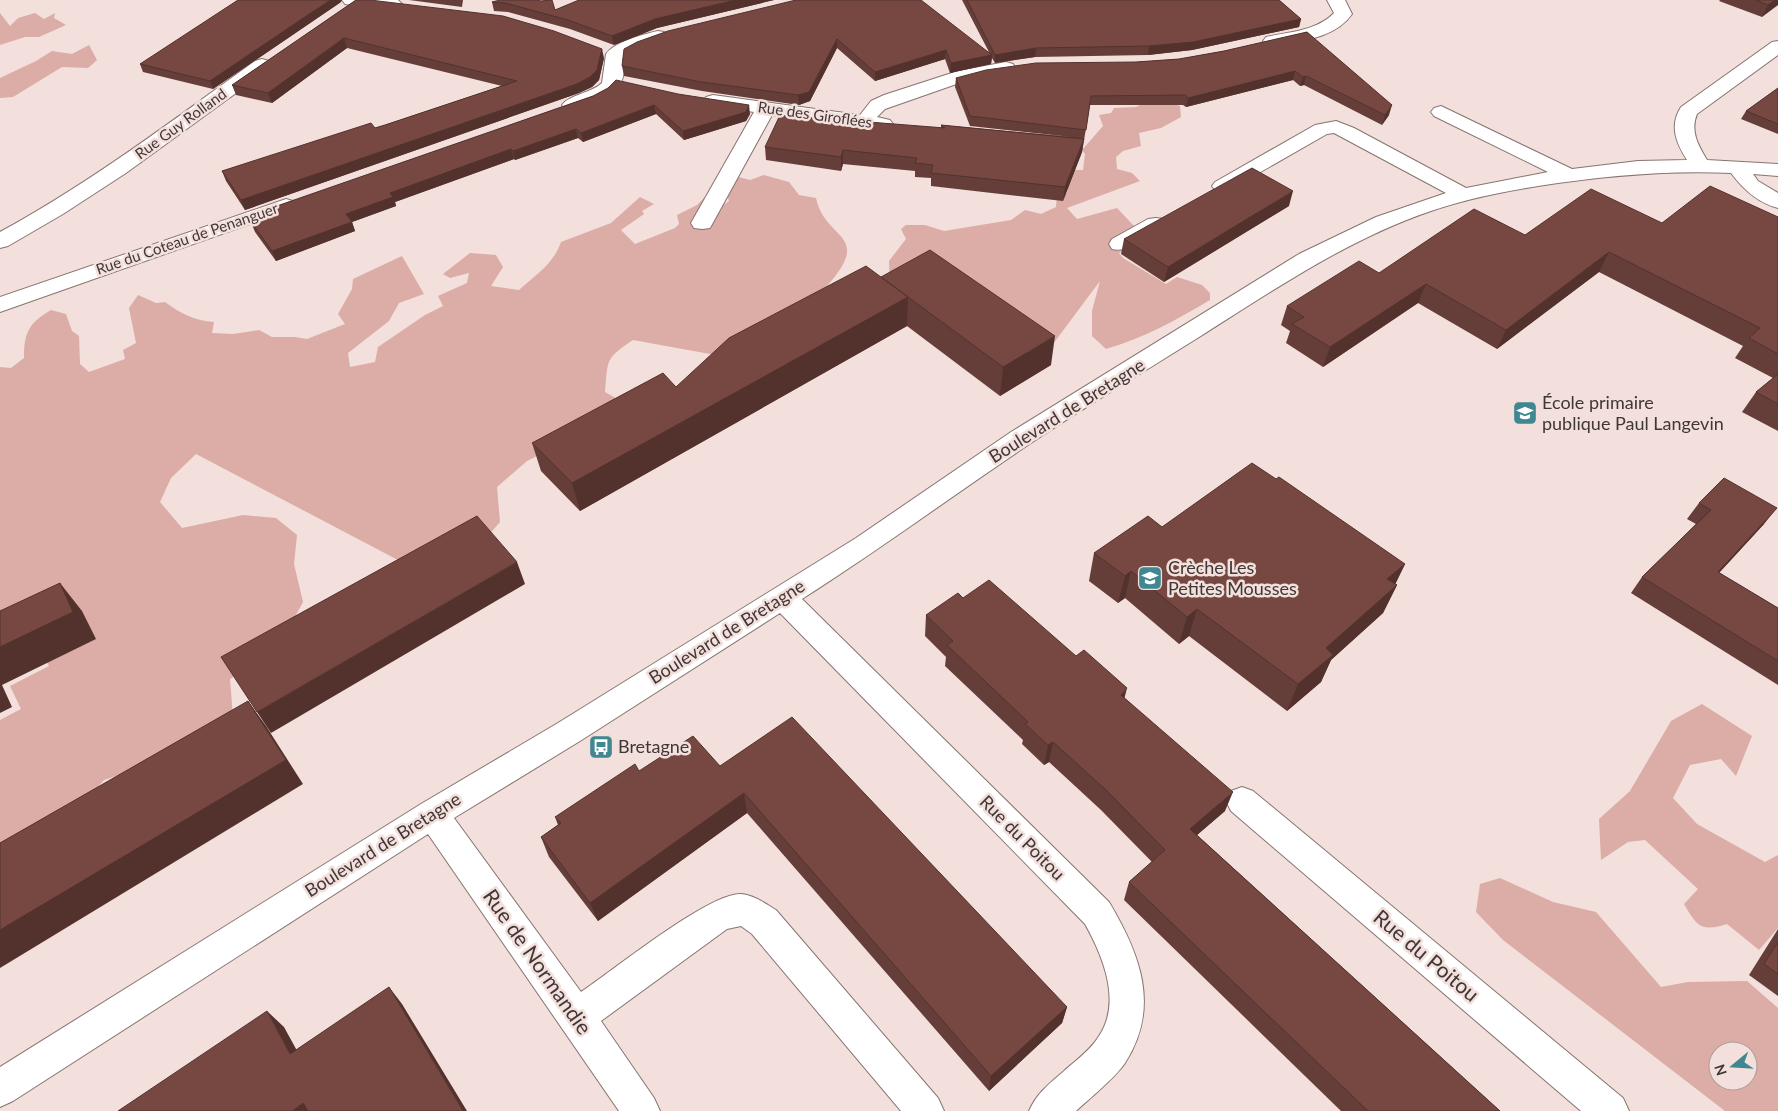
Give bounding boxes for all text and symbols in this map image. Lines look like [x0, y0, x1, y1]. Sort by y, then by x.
street label: Rue Guy Rolland [131, 84, 230, 162]
street label: Rue des Giroflées [757, 97, 873, 131]
street label: Rue du Coteau de Penanguer [93, 198, 281, 278]
street label: Boulevard de Bretagne [984, 353, 1149, 467]
place label: École primaire publique Paul Langevin [1542, 391, 1724, 434]
school or university icon: École primaire publique Paul Langevin [1512, 400, 1538, 426]
place label: Crèche Les Petites Mousses [1168, 556, 1297, 599]
school or university icon: Crèche Les Petites Mousses [1137, 565, 1163, 591]
street label: Boulevard de Bretagne [644, 574, 809, 688]
bus stop icon: Bretagne [588, 734, 614, 760]
place label: Bretagne [618, 735, 689, 757]
street label: Boulevard de Bretagne [300, 787, 465, 901]
street label: Rue du Poitou [976, 790, 1070, 884]
street label: Rue de Normandie [479, 884, 598, 1039]
street label: Rue du Poitou [1369, 904, 1485, 1006]
north arrow [1708, 1041, 1758, 1091]
text: N [1710, 1062, 1730, 1078]

